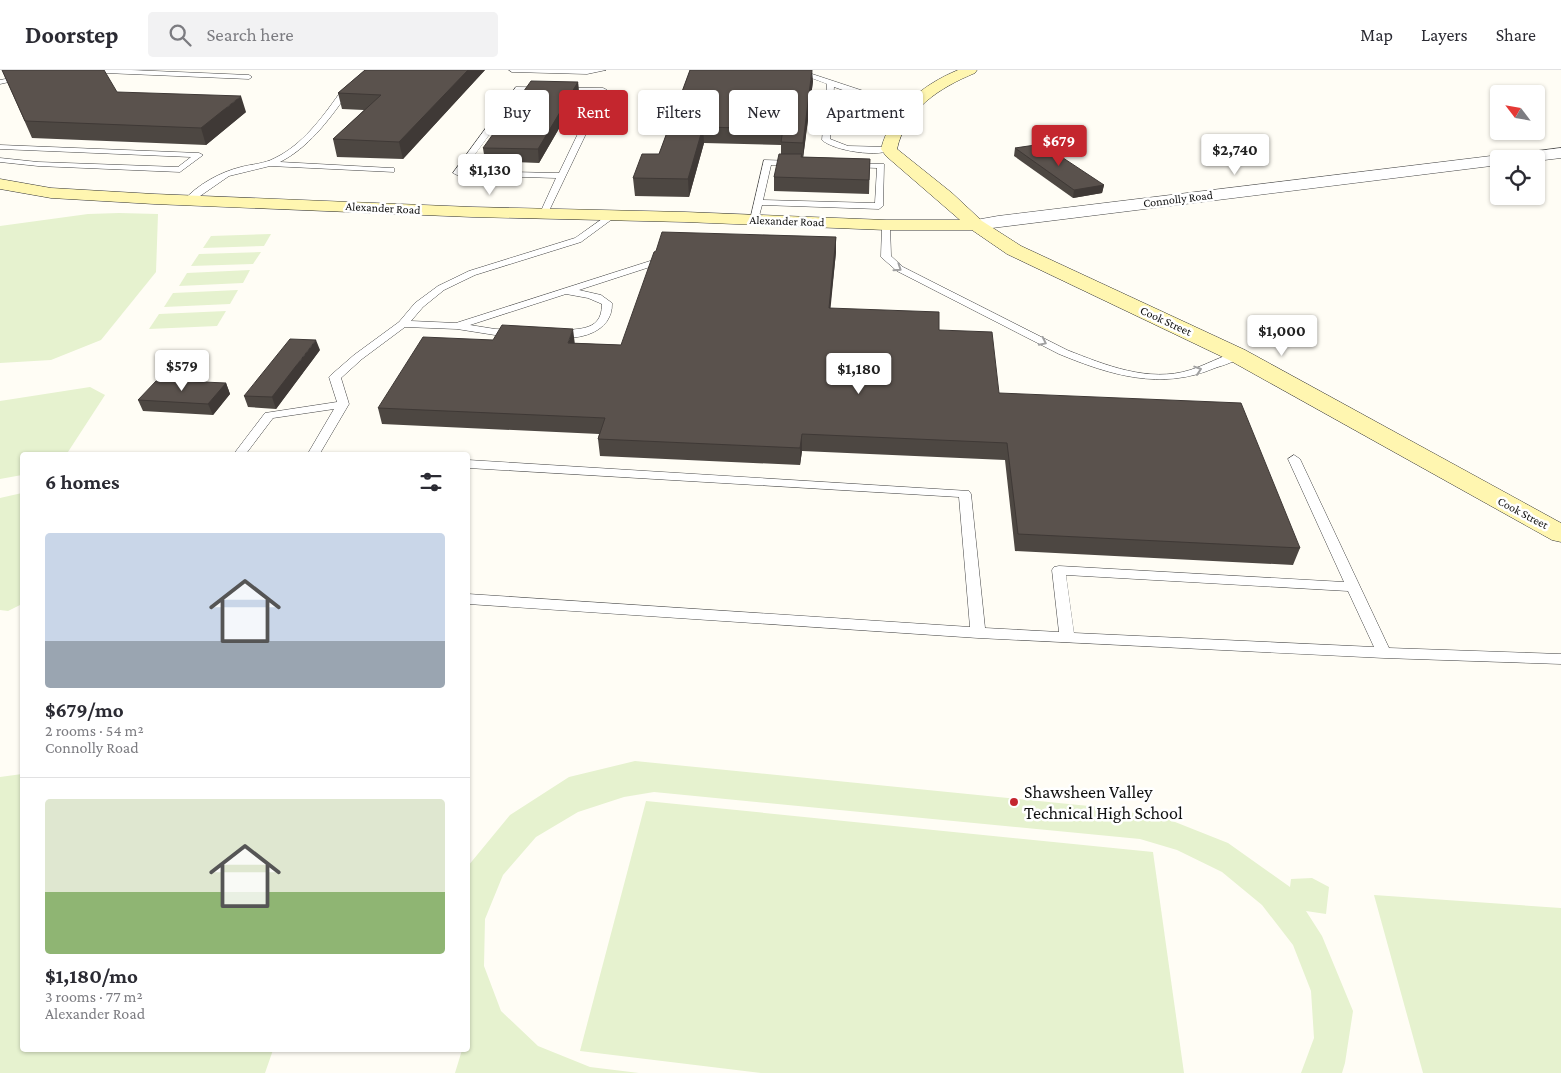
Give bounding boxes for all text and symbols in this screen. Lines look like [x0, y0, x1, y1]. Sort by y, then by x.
search box [148, 12, 498, 57]
text: Doorstep [25, 21, 118, 48]
icon: search [166, 21, 194, 49]
text: Search here [206, 24, 294, 45]
text: Map [1360, 25, 1393, 45]
text: Layers [1421, 25, 1468, 45]
text: Share [1496, 25, 1536, 45]
north arrow [1490, 85, 1545, 140]
map controls [1490, 85, 1545, 205]
chip: Buy [485, 90, 549, 135]
chip: Rent [559, 90, 628, 135]
chip: Filters [638, 90, 719, 135]
chip: New [729, 90, 798, 135]
chip: Apartment [808, 90, 923, 135]
pin: $679 [1029, 124, 1089, 167]
text: $679 [1043, 132, 1075, 149]
pin: $2,740 [1194, 134, 1276, 176]
text: $2,740 [1212, 141, 1258, 158]
button: locate [1490, 150, 1545, 205]
pin: $1,130 [449, 154, 531, 196]
text: $1,130 [469, 161, 511, 178]
street label: Connolly Road [1142, 188, 1214, 210]
street label: Alexander Road [345, 199, 422, 217]
street label: Alexander Road [749, 213, 825, 229]
one-way arrow [893, 262, 902, 271]
street label: Cook Street [1138, 303, 1195, 339]
pin: $1,000 [1241, 314, 1323, 357]
text: $1,000 [1258, 322, 1306, 339]
one-way arrow [1038, 336, 1047, 346]
pin: $579 [152, 350, 212, 392]
pin: $1,180 [818, 352, 900, 395]
text: $579 [166, 357, 198, 374]
text: $1,180 [837, 360, 881, 377]
one-way arrow [1194, 366, 1202, 376]
icon: filters [417, 468, 445, 496]
text: 6 homes [45, 470, 120, 494]
street label: Cook Street [1495, 494, 1551, 533]
icon: home [200, 566, 290, 656]
text: $679/mo [45, 698, 124, 722]
text: 2 rooms · 54 m² [45, 722, 144, 739]
text: Connolly Road [45, 739, 139, 756]
place label: Shawsheen Valley Technical High School [1024, 782, 1183, 823]
marker: Shawsheen Valley Technical High School [1008, 796, 1020, 808]
icon: home [200, 831, 290, 921]
text: $1,180/mo [45, 964, 138, 988]
text: 3 rooms · 77 m² [45, 988, 143, 1005]
text: Alexander Road [45, 1005, 145, 1022]

